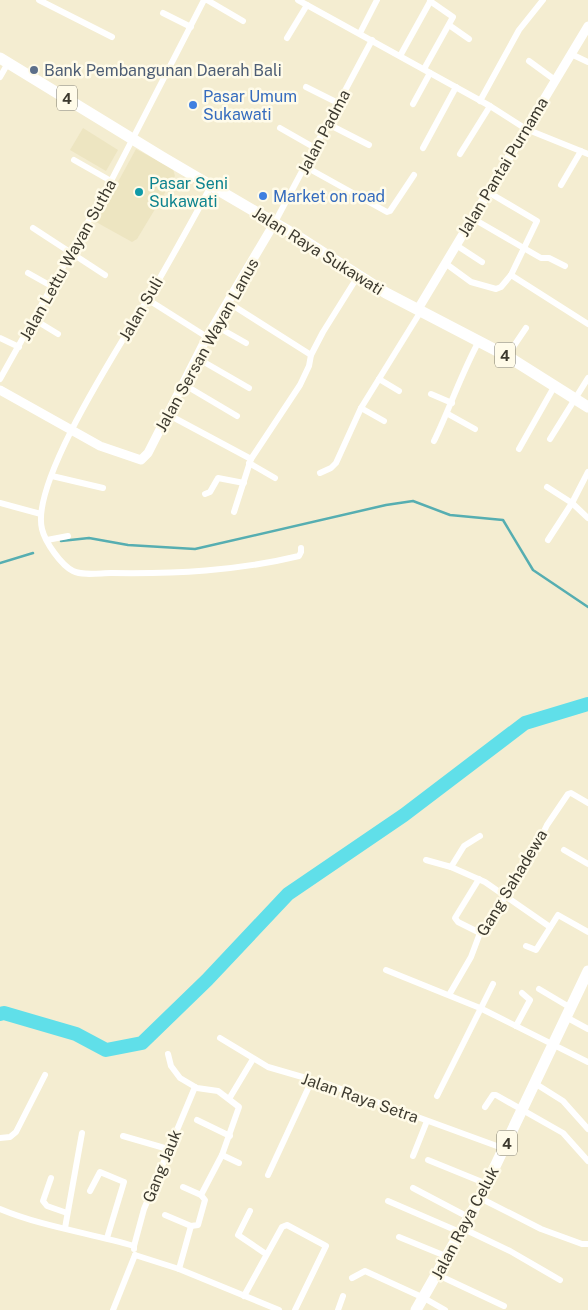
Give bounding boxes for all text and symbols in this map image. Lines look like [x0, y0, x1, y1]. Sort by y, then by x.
place label: Bank Pembangunan Daerah Bali [44, 61, 282, 80]
marker: Bank Pembangunan Daerah Bali [28, 64, 40, 76]
road number: 4 [57, 86, 77, 110]
street label: Jalan Padma [294, 86, 354, 178]
place label: Pasar Umum Sukawati [203, 87, 297, 124]
street label: Jalan Pantai Purnama [454, 94, 552, 240]
marker: Pasar Umum Sukawati [187, 99, 199, 111]
place label: Pasar Seni Sukawati [149, 174, 228, 211]
street label: Jalan Lettu Wayan Sutha [16, 176, 120, 344]
marker: Pasar Seni Sukawati [133, 186, 145, 198]
place label: Market on road [273, 187, 385, 206]
marker: Market on road [257, 190, 269, 202]
street label: Jalan Raya Sukawati [249, 203, 387, 299]
street label: Jalan Sersan Wayan Lanus [151, 255, 263, 435]
street label: Jalan Suli [115, 274, 167, 344]
road number: 4 [495, 342, 515, 368]
street label: Gang Sahadewa [473, 826, 551, 940]
street label: Jalan Raya Setra [299, 1069, 421, 1127]
street label: Gang Jauk [139, 1127, 185, 1205]
road number: 4 [497, 1130, 517, 1156]
street label: Jalan Raya Celuk [427, 1163, 503, 1283]

